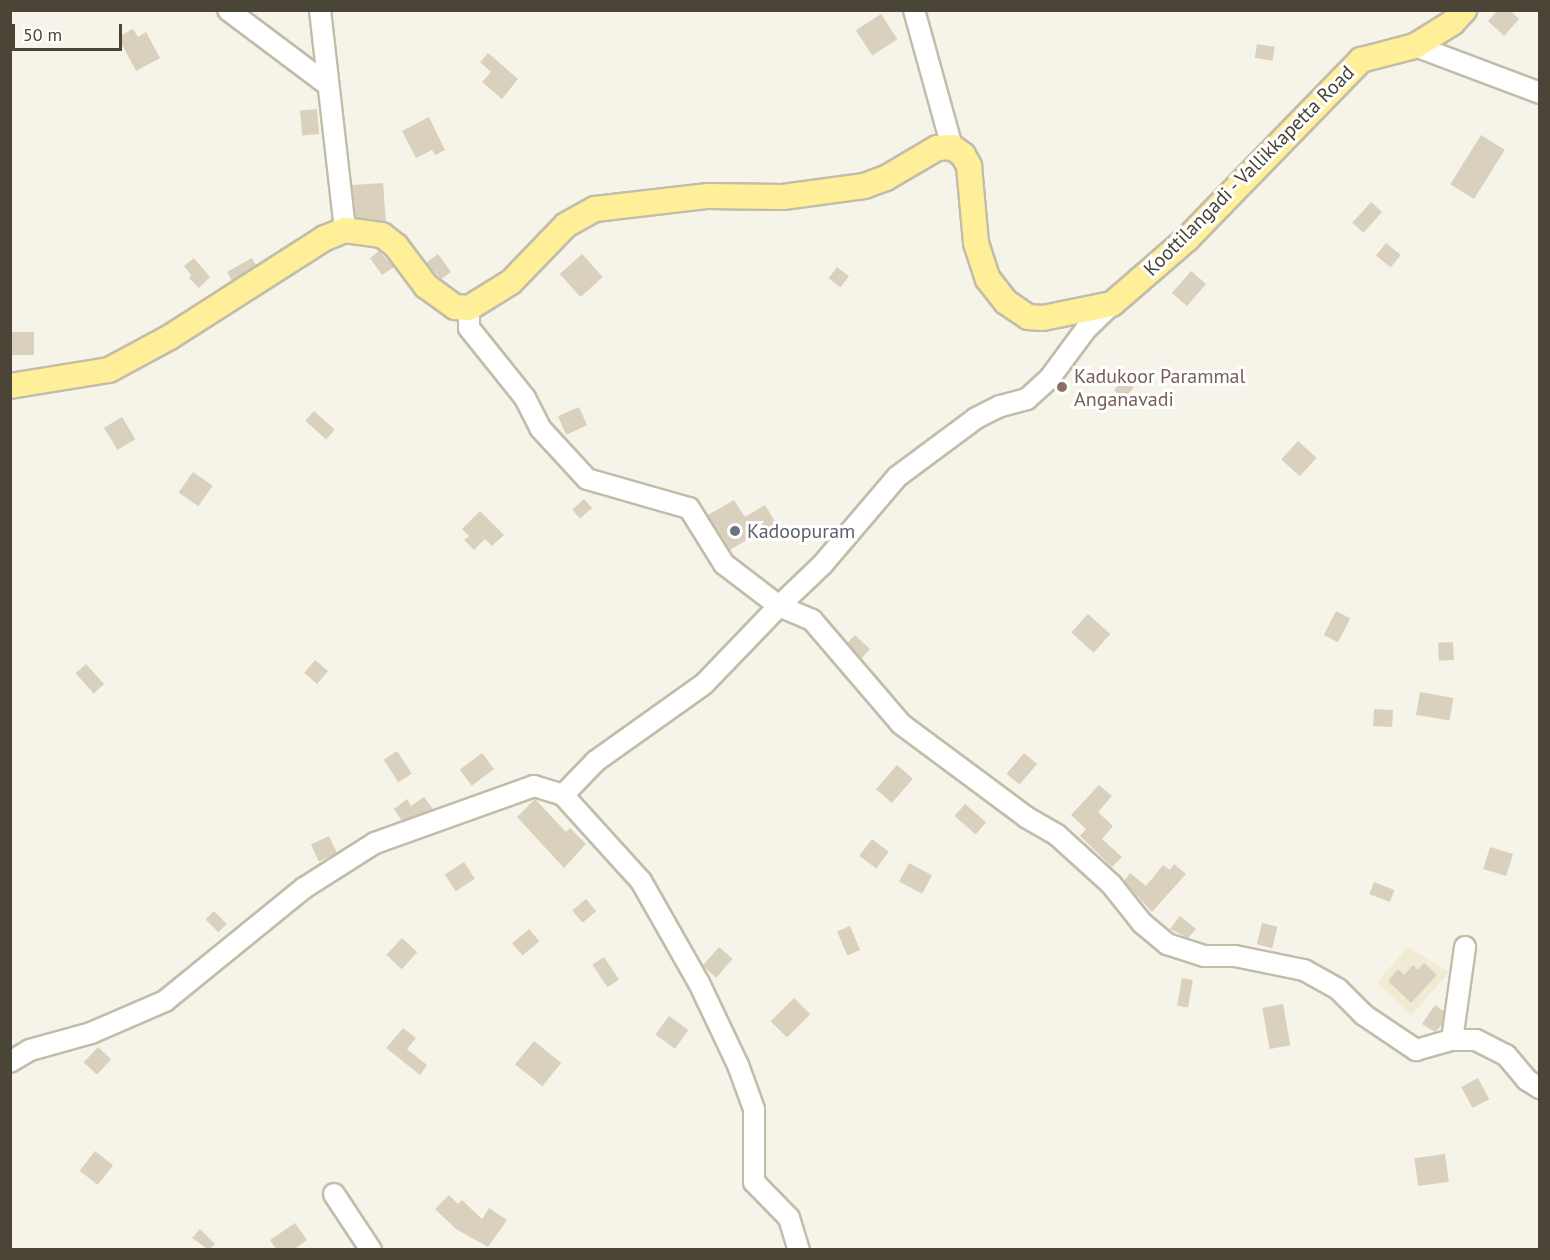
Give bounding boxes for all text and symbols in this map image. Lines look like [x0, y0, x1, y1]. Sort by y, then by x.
scale bar [15, 12, 124, 50]
text: 50 m [23, 23, 62, 46]
street label: Koottilangadi - Vallikkapetta Road [1137, 59, 1361, 283]
place label: Kadukoor Parammal Anganavadi [1074, 364, 1245, 411]
marker: Kadukoor Parammal Anganavadi [1055, 380, 1069, 394]
place label: Kadoopuram [747, 519, 855, 543]
marker: Kadoopuram [728, 524, 742, 538]

